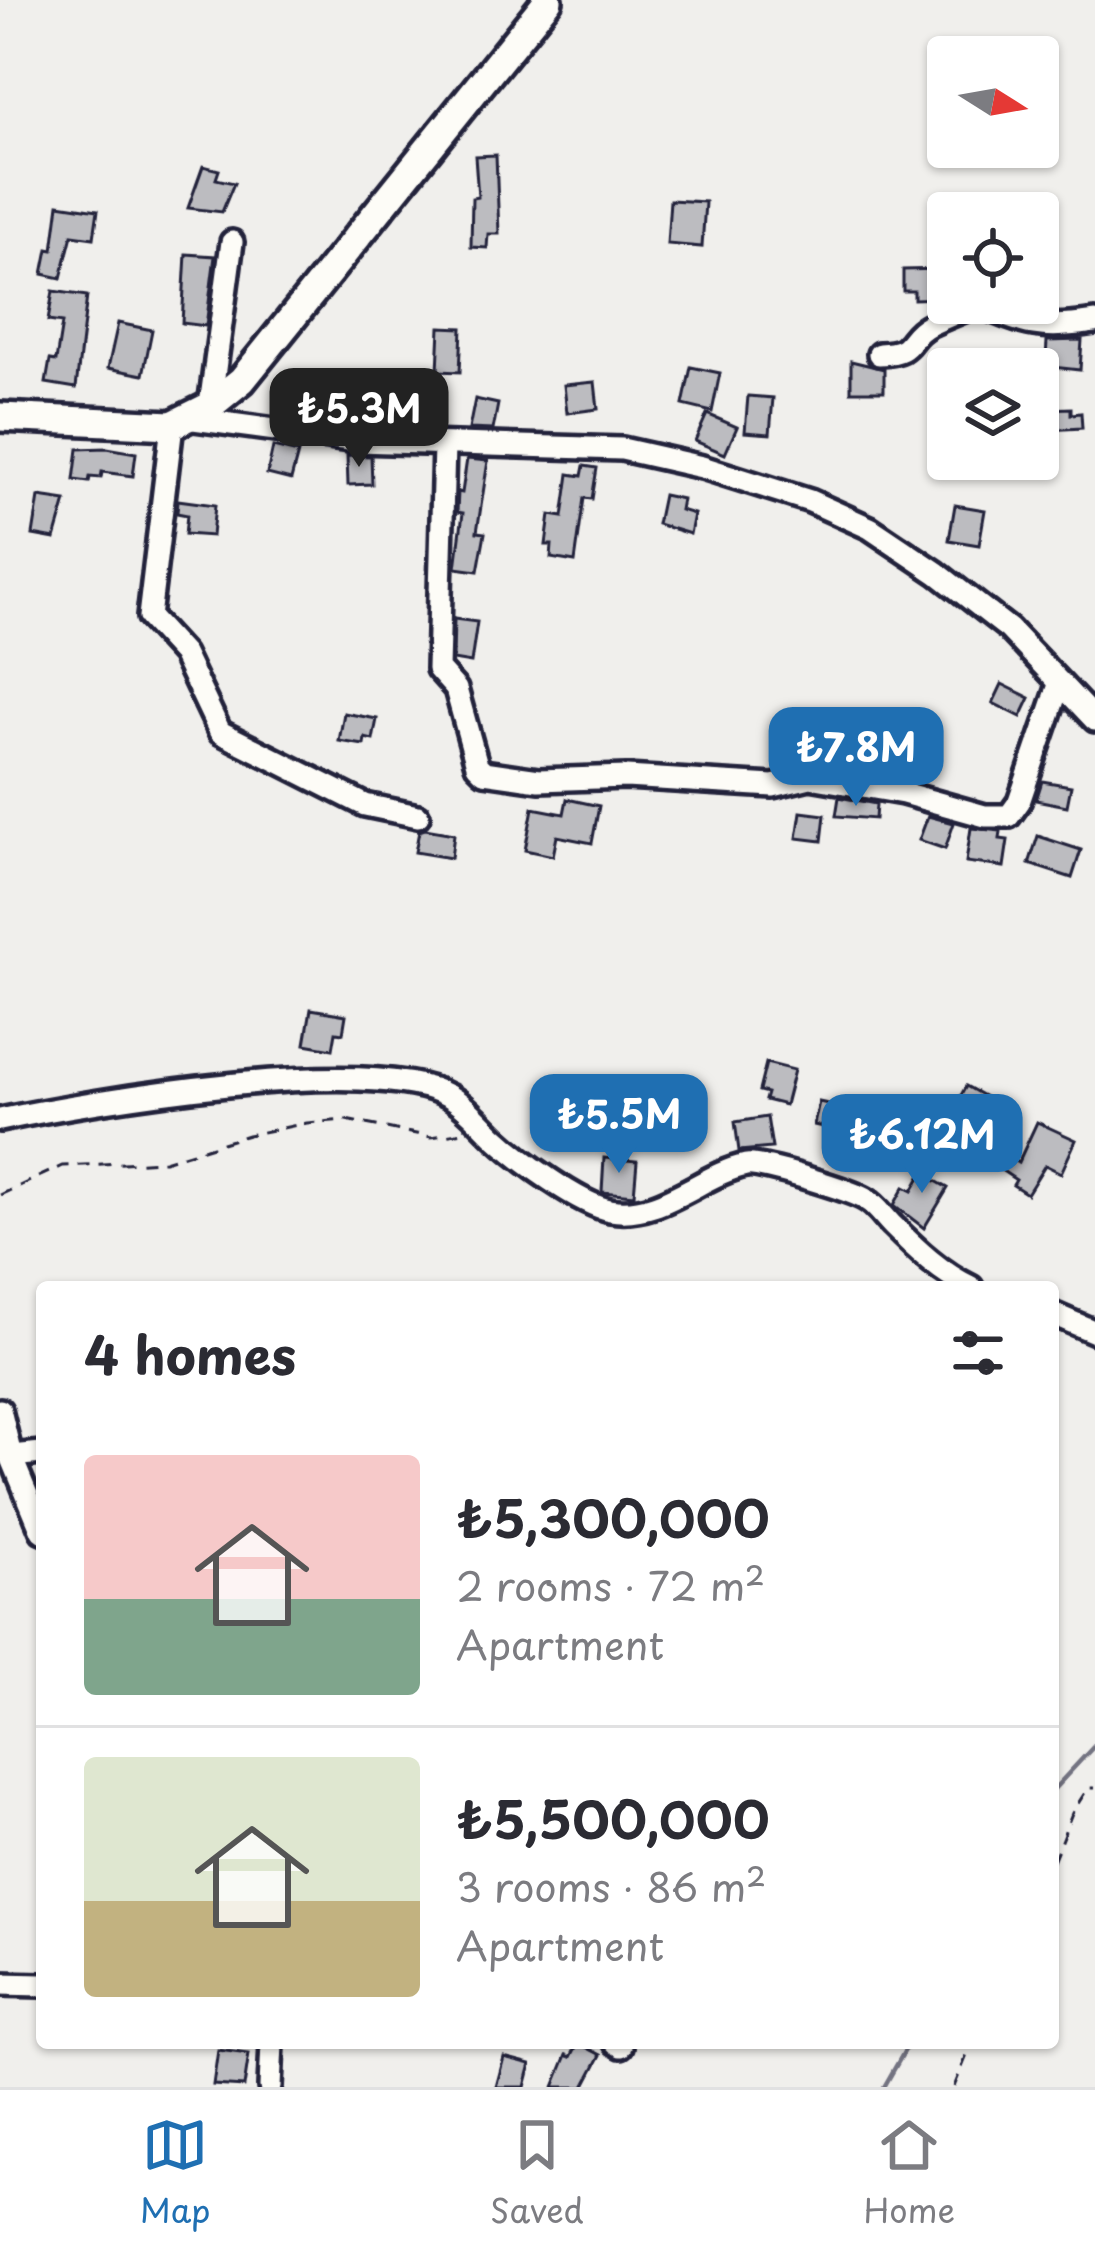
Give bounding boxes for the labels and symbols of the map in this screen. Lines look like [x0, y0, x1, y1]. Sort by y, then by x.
north arrow [927, 36, 1059, 168]
pin: ₺5.3M [275, 368, 443, 470]
pin: ₺7.8M [772, 707, 940, 809]
pin: ₺5.5M [535, 1074, 703, 1176]
pin: ₺6.12M [824, 1094, 1020, 1196]

